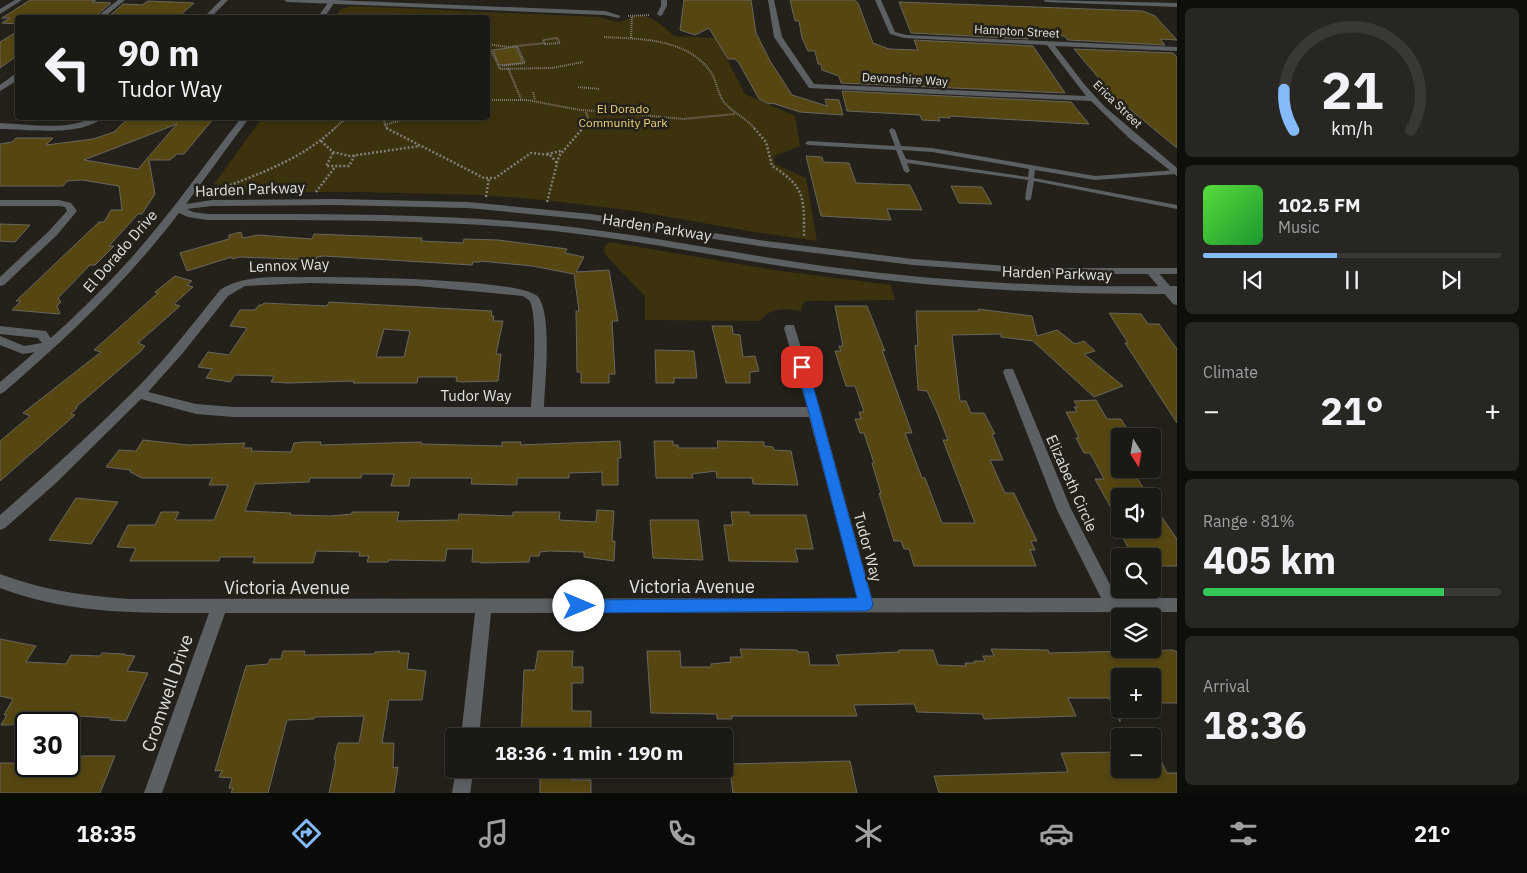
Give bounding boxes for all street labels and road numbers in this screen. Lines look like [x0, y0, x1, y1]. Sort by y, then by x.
street label: Hampton Street [974, 21, 1060, 41]
street label: Devonshire Way [862, 69, 948, 89]
street label: Erica Street [1090, 77, 1146, 131]
street label: Harden Parkway [195, 178, 306, 200]
street label: El Dorado Drive [79, 206, 161, 296]
street label: Harden Parkway [601, 209, 713, 245]
street label: Lennox Way [248, 254, 330, 276]
street label: Harden Parkway [1002, 262, 1113, 284]
street label: Tudor Way [440, 386, 512, 405]
street label: Elizabeth Circle [1042, 432, 1102, 534]
street label: Tudor Way [850, 510, 887, 584]
street label: Victoria Avenue [629, 575, 755, 598]
street label: Victoria Avenue [224, 576, 350, 599]
street label: Cromwell Drive [136, 631, 198, 755]

